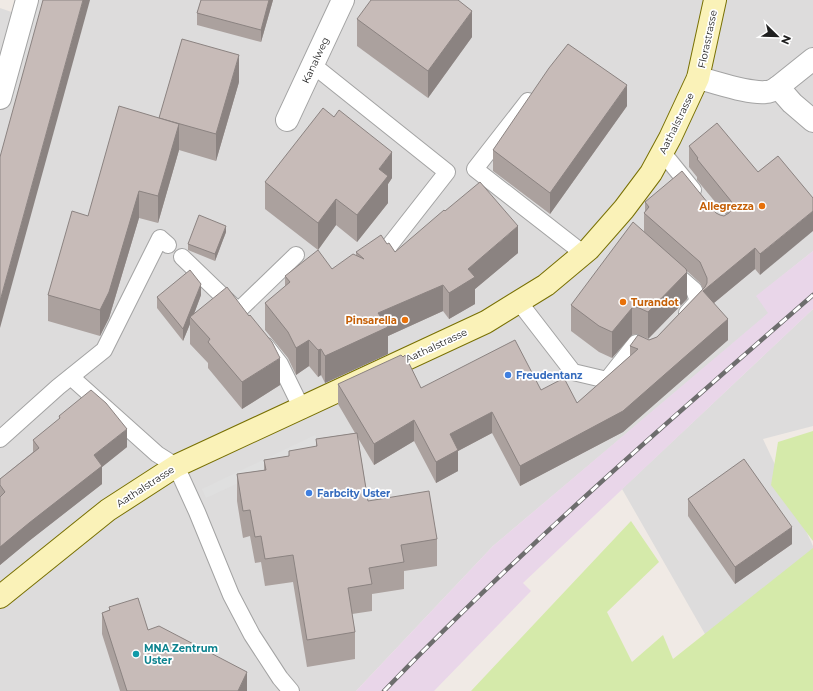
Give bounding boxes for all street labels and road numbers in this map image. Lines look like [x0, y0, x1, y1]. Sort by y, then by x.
street label: Florastrasse [695, 9, 720, 69]
street label: Kanalweg [299, 35, 332, 86]
street label: Aathalstrasse [656, 90, 697, 156]
street label: Aathalstrasse [403, 325, 469, 365]
street label: Aathalstrasse [114, 463, 177, 510]

